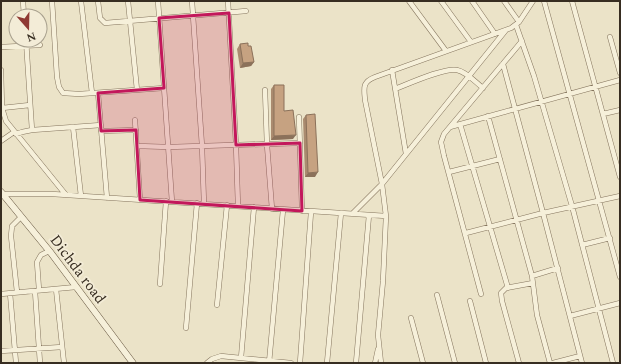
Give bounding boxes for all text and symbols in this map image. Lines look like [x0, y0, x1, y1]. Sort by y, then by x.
north arrow [8, 8, 48, 48]
text: N [24, 27, 38, 46]
street label: Dichda road [44, 230, 111, 309]

